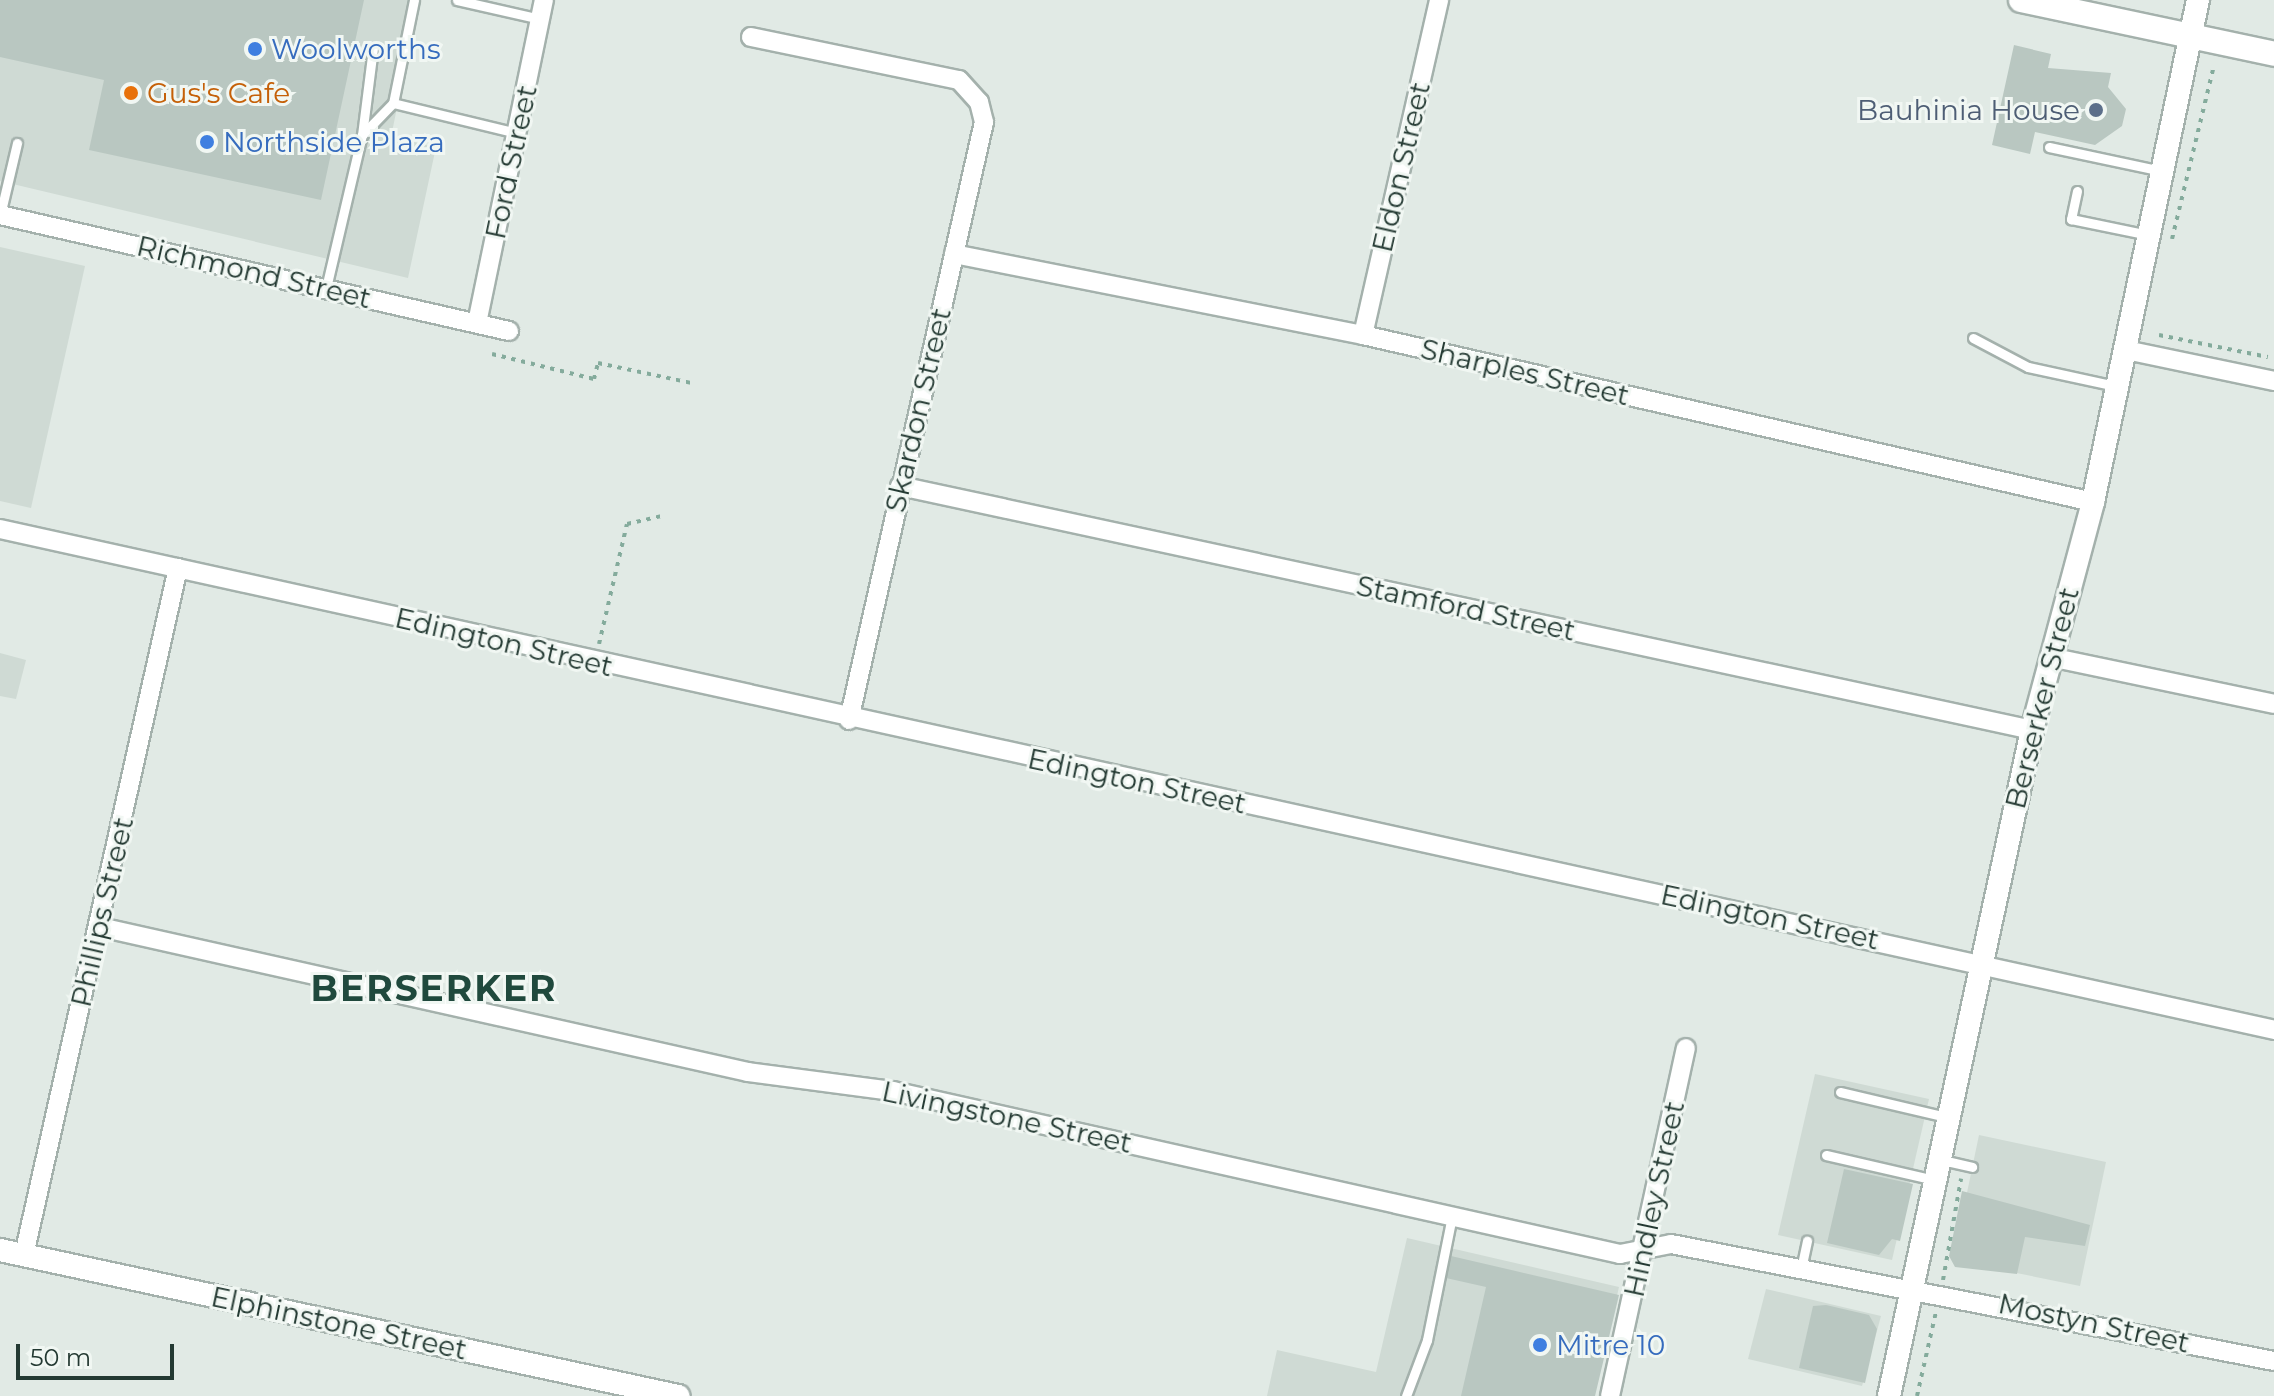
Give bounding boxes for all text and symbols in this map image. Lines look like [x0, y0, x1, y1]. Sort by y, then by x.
place label: Woolworths [271, 32, 441, 66]
marker: Woolworths [246, 40, 264, 58]
place label: Gus's Cafe [147, 76, 290, 110]
street label: Eldon Street [1365, 79, 1437, 255]
street label: Ford Street [478, 82, 544, 242]
marker: Gus's Cafe [122, 84, 140, 102]
place label: Bauhinia House [1857, 93, 2080, 127]
marker: Bauhinia House [2087, 101, 2105, 119]
place label: Northside Plaza [223, 125, 445, 159]
marker: Northside Plaza [198, 133, 216, 151]
street label: Richmond Street [134, 229, 374, 315]
street label: Skardon Street [878, 305, 958, 515]
street label: Sharples Street [1418, 332, 1632, 412]
street label: Stamford Street [1353, 568, 1579, 648]
street label: Berserker Street [1998, 584, 2086, 812]
street label: Edington Street [392, 601, 616, 683]
street label: Edington Street [1025, 741, 1249, 821]
street label: Phillips Street [64, 814, 140, 1010]
street label: Edington Street [1658, 877, 1882, 957]
district label: BERSERKER [311, 967, 557, 1011]
street label: Livingstone Street [879, 1074, 1135, 1160]
street label: Hindley Street [1617, 1098, 1691, 1300]
street label: Elphinstone Street [208, 1279, 470, 1367]
street label: Mostyn Street [1995, 1286, 2193, 1360]
scale bar [20, 1328, 178, 1378]
place label: Mitre 10 [1556, 1328, 1665, 1362]
marker: Mitre 10 [1531, 1336, 1549, 1354]
text: 50 m [30, 1343, 91, 1372]

